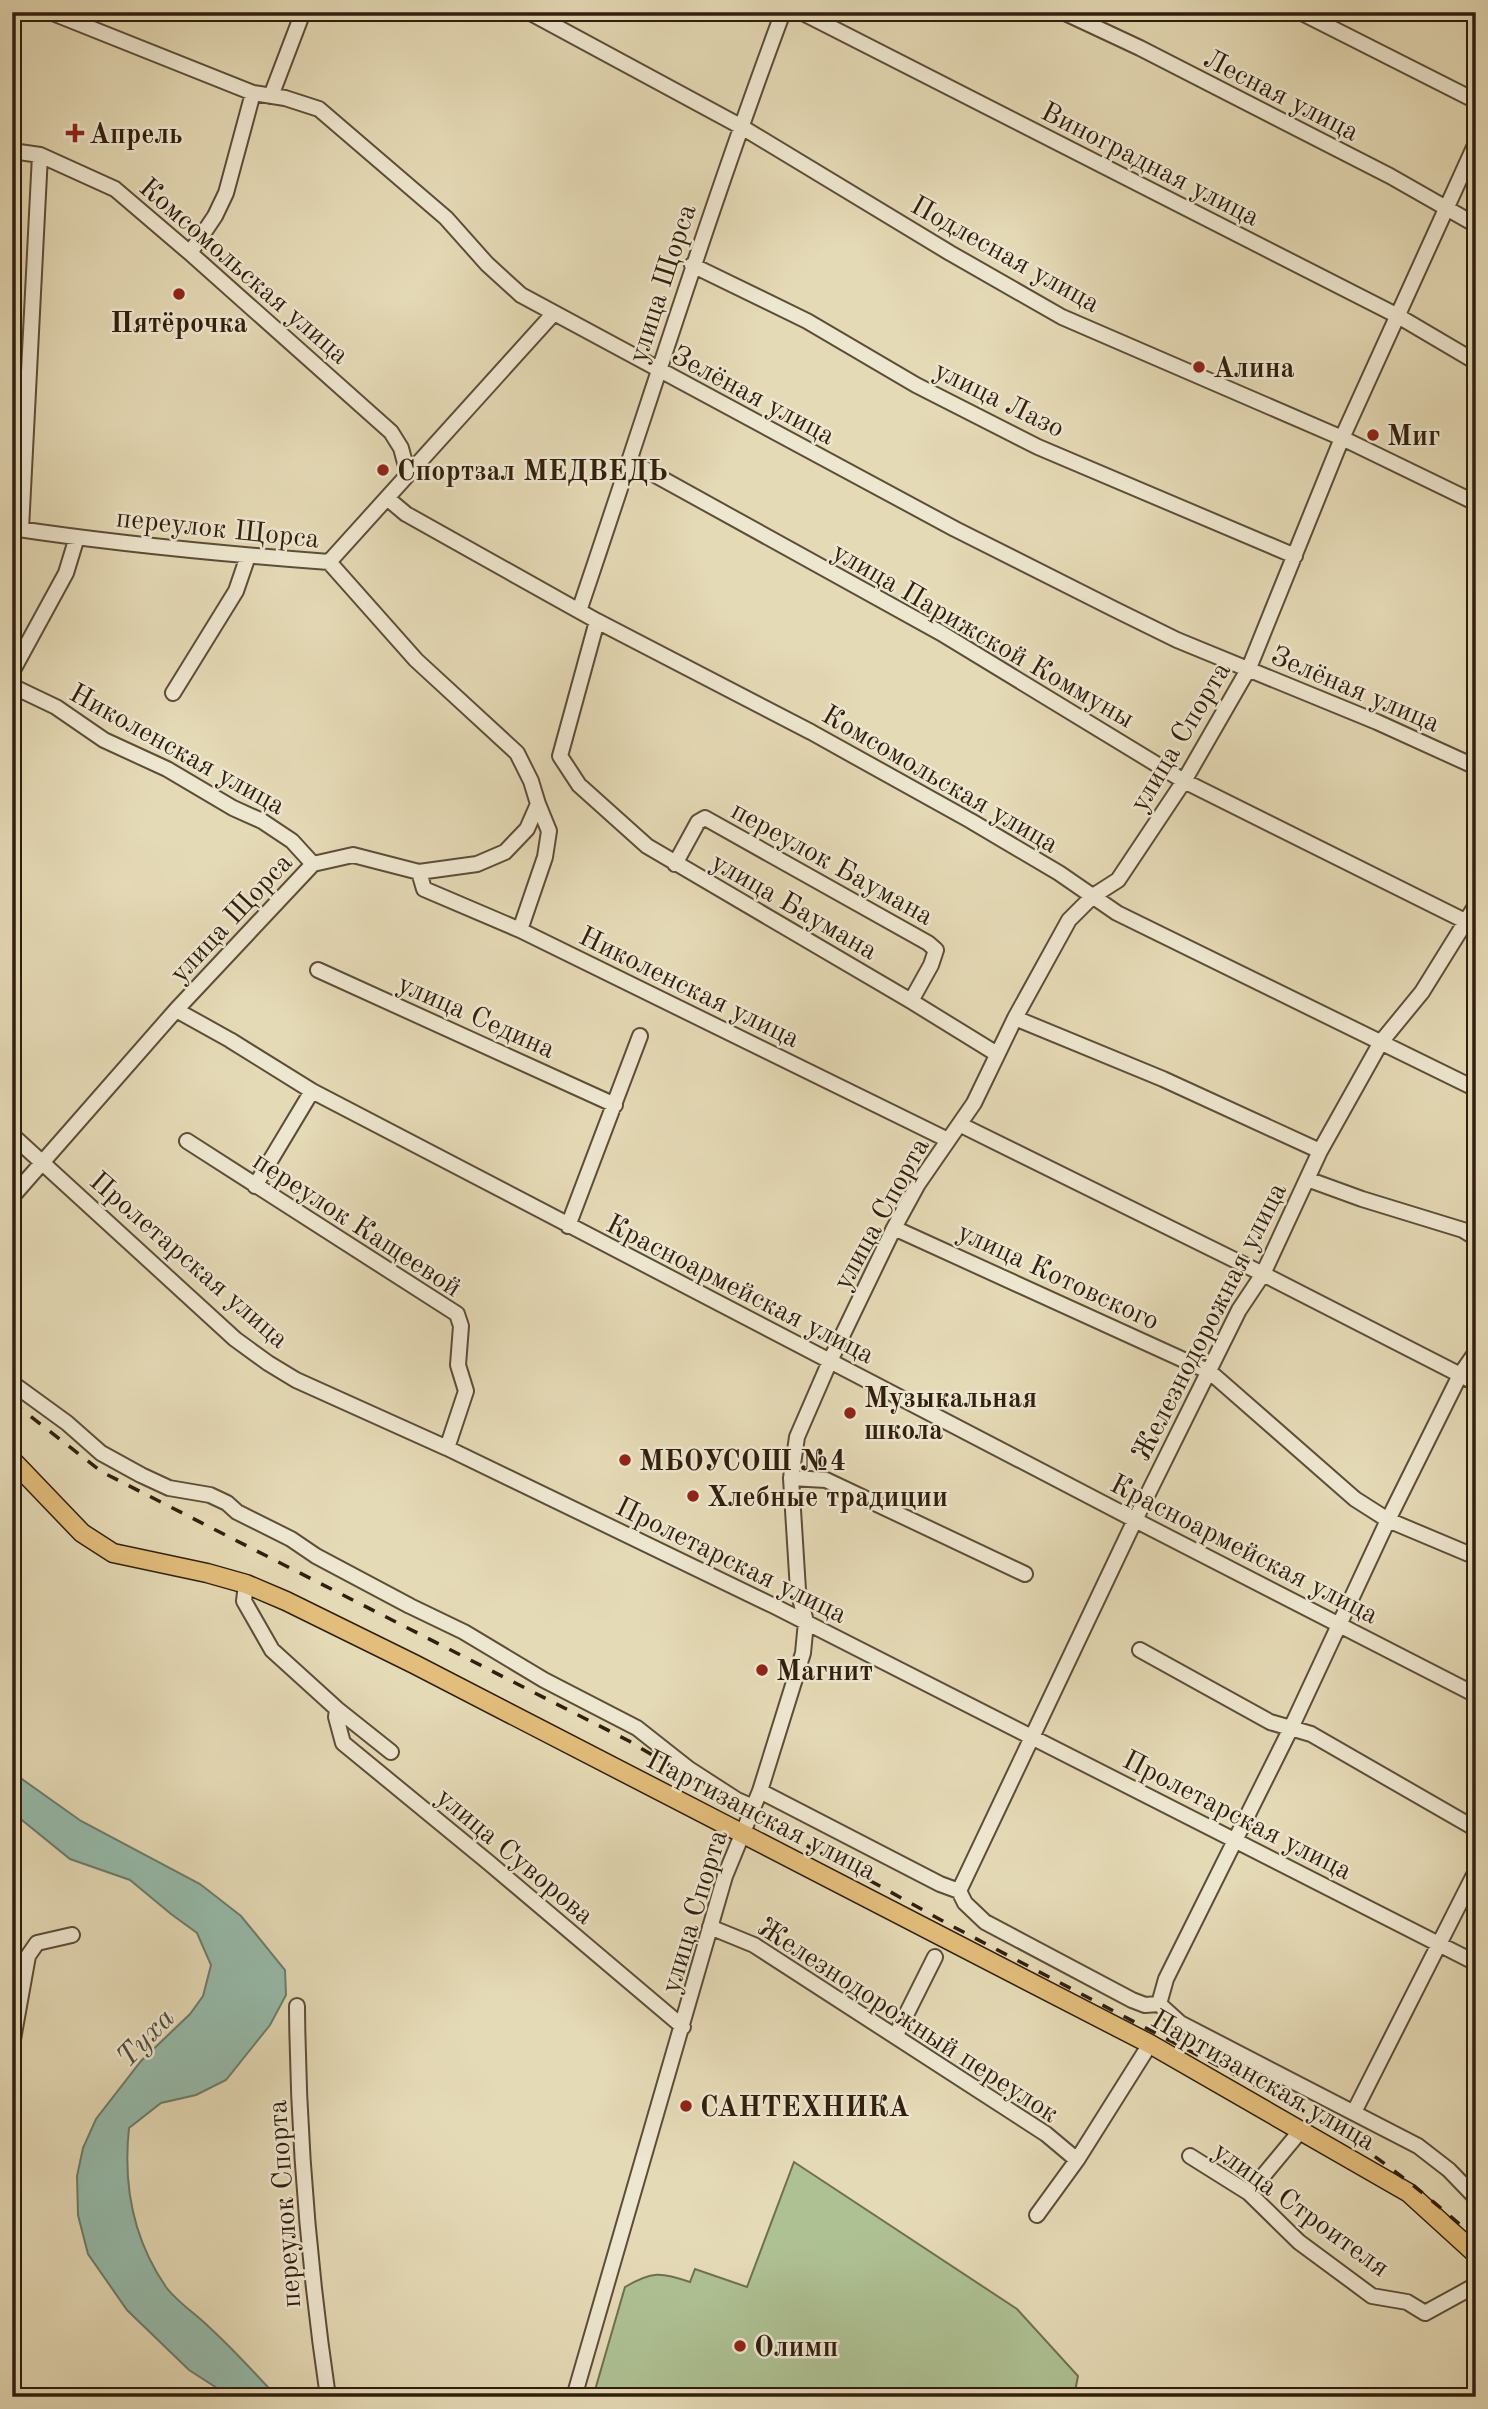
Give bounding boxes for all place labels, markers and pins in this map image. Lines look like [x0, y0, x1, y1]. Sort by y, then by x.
place label: Апрель [89, 122, 183, 150]
marker: Апрель [67, 125, 83, 141]
marker: Пятёрочка [171, 286, 187, 302]
place label: Пятёрочка [110, 311, 248, 339]
place label: Алина [1213, 356, 1295, 384]
marker: Алина [1191, 359, 1207, 375]
place label: Миг [1387, 424, 1440, 452]
marker: Миг [1365, 427, 1381, 443]
place label: Спортзал МЕДВЕДЬ [397, 458, 668, 487]
marker: Спортзал МЕДВЕДЬ [375, 462, 391, 478]
place label: Музыкальная школа [864, 1386, 1037, 1446]
marker: Музыкальная школа [842, 1405, 858, 1421]
place label: МБОУСОШ №4 [639, 1448, 846, 1477]
marker: МБОУСОШ №4 [617, 1452, 633, 1468]
place label: Хлебные традиции [707, 1485, 948, 1513]
marker: Хлебные традиции [685, 1488, 701, 1504]
place label: Магнит [776, 1659, 873, 1687]
marker: Магнит [754, 1662, 770, 1678]
place label: САНТЕХНИКА [700, 2094, 909, 2123]
marker: САНТЕХНИКА [678, 2098, 694, 2114]
place label: Олимп [754, 2334, 838, 2363]
marker: Олимп [732, 2338, 748, 2354]

